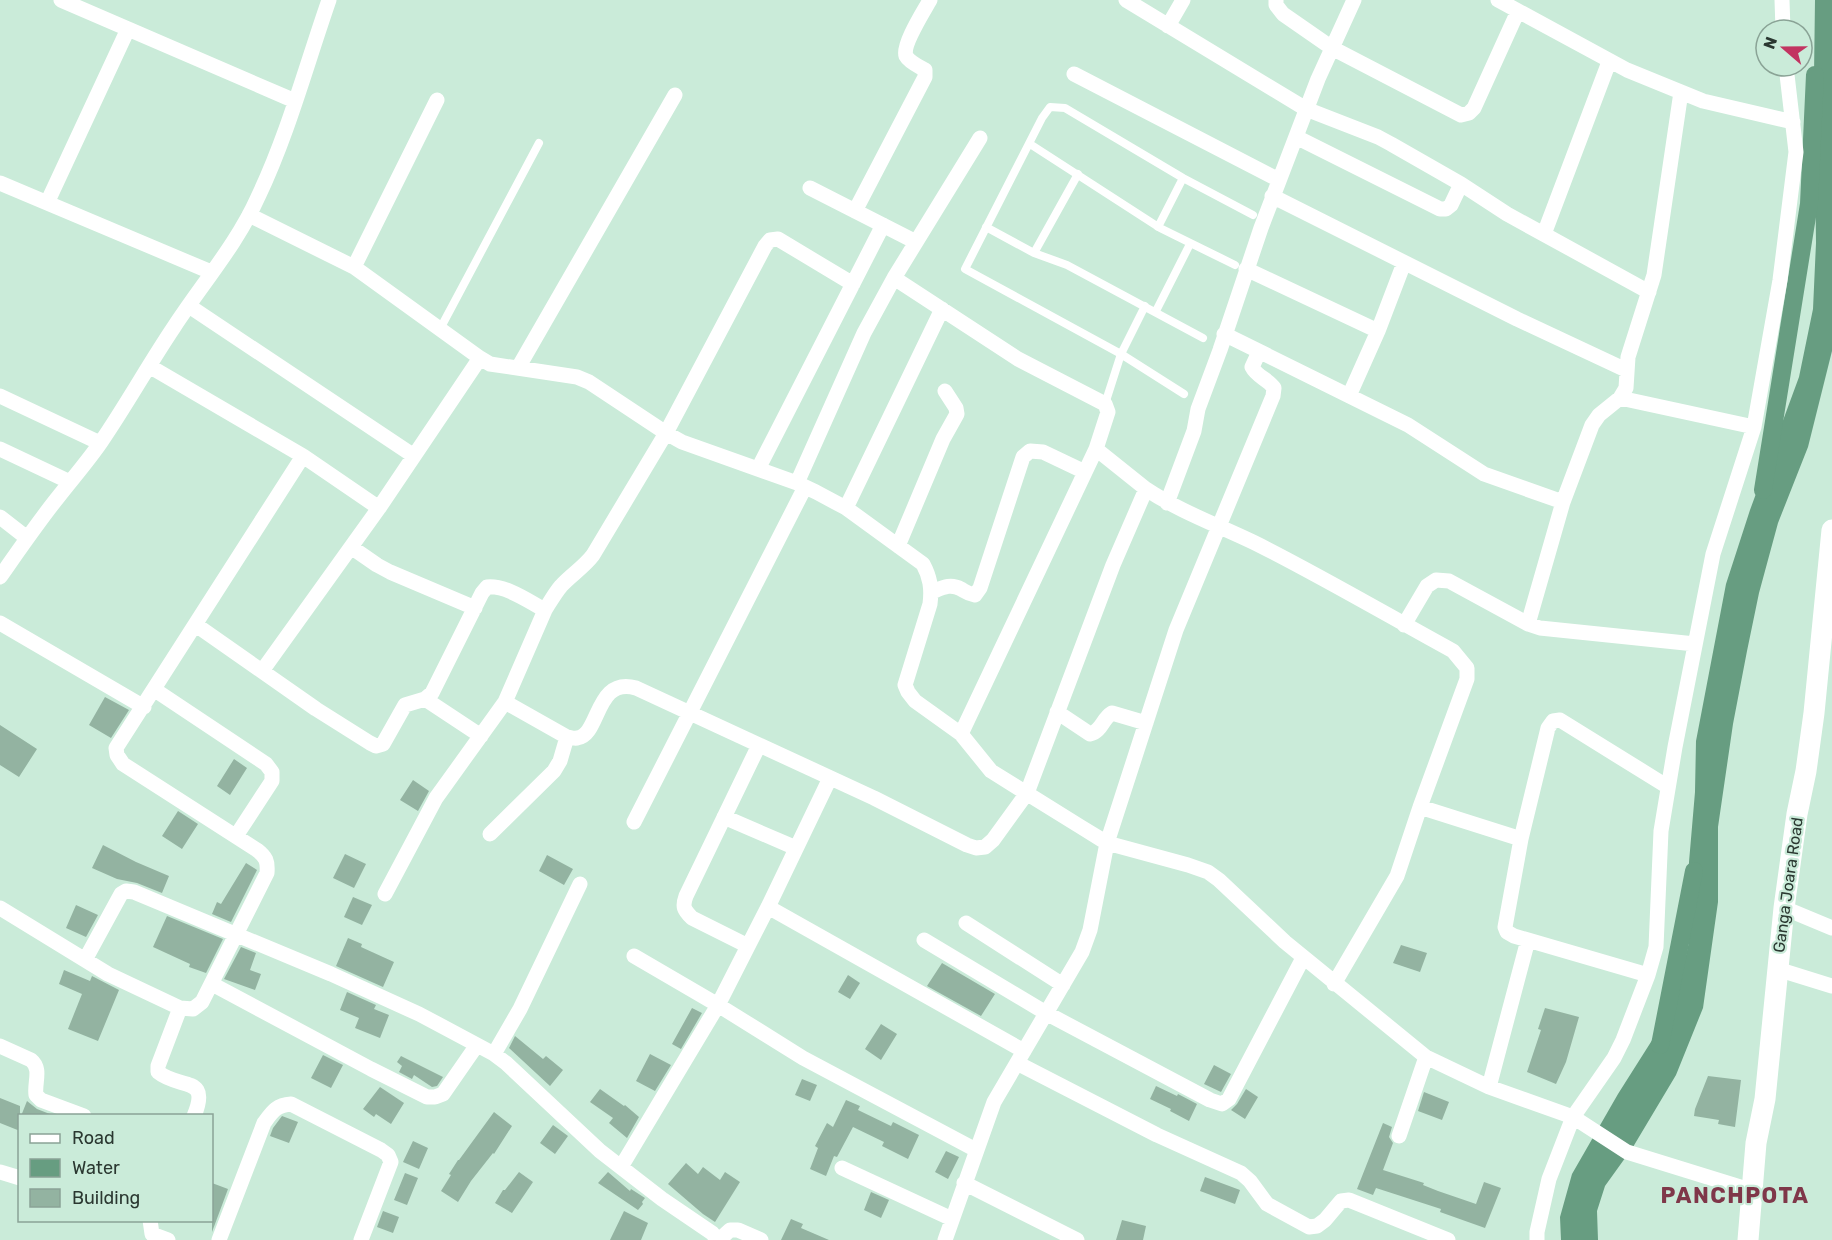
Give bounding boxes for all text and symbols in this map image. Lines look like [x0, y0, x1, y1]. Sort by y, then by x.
north arrow [1754, 18, 1814, 78]
text: N [1759, 34, 1781, 52]
street label: Ganga Joara Road [1769, 816, 1807, 954]
legend [18, 1114, 213, 1222]
text: Road [72, 1127, 115, 1149]
text: Water [72, 1157, 120, 1179]
district label: PANCHPOTA [1660, 1182, 1810, 1209]
text: Building [72, 1187, 140, 1209]

